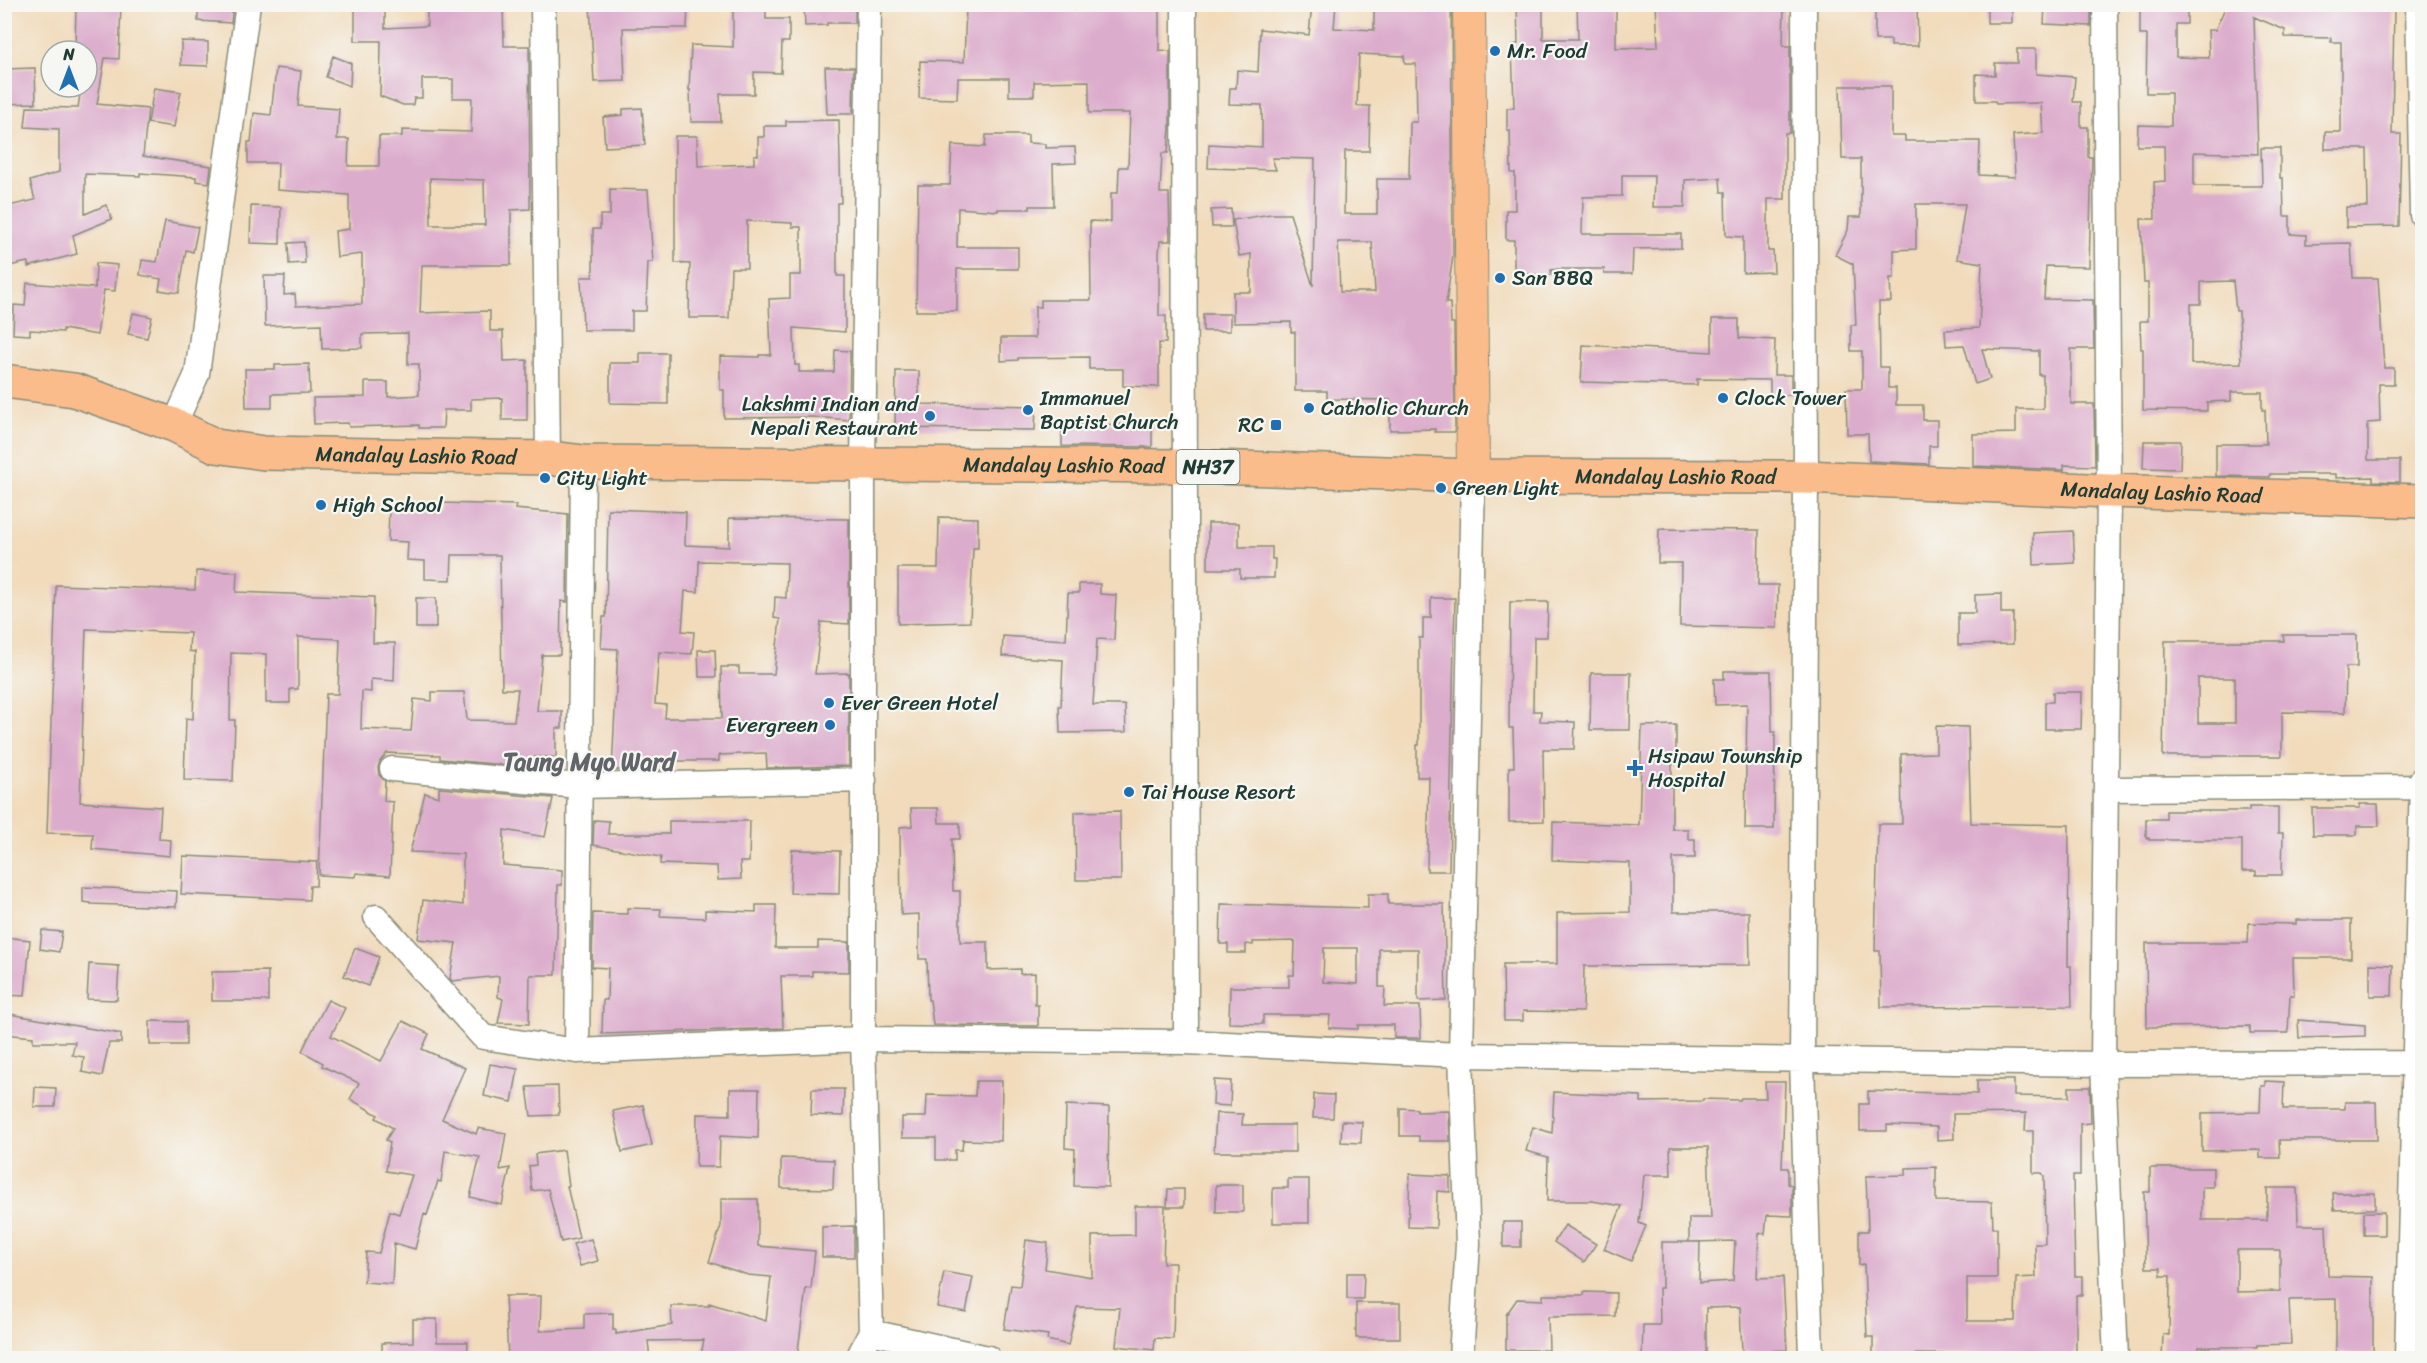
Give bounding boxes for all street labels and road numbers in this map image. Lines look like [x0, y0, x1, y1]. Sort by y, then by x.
street label: Mandalay Lashio Road [315, 435, 519, 476]
street label: Mandalay Lashio Road [963, 446, 1166, 485]
road number: NH37 [1176, 450, 1240, 484]
street label: Mandalay Lashio Road [1575, 457, 1778, 496]
street label: Mandalay Lashio Road [2060, 470, 2264, 515]

